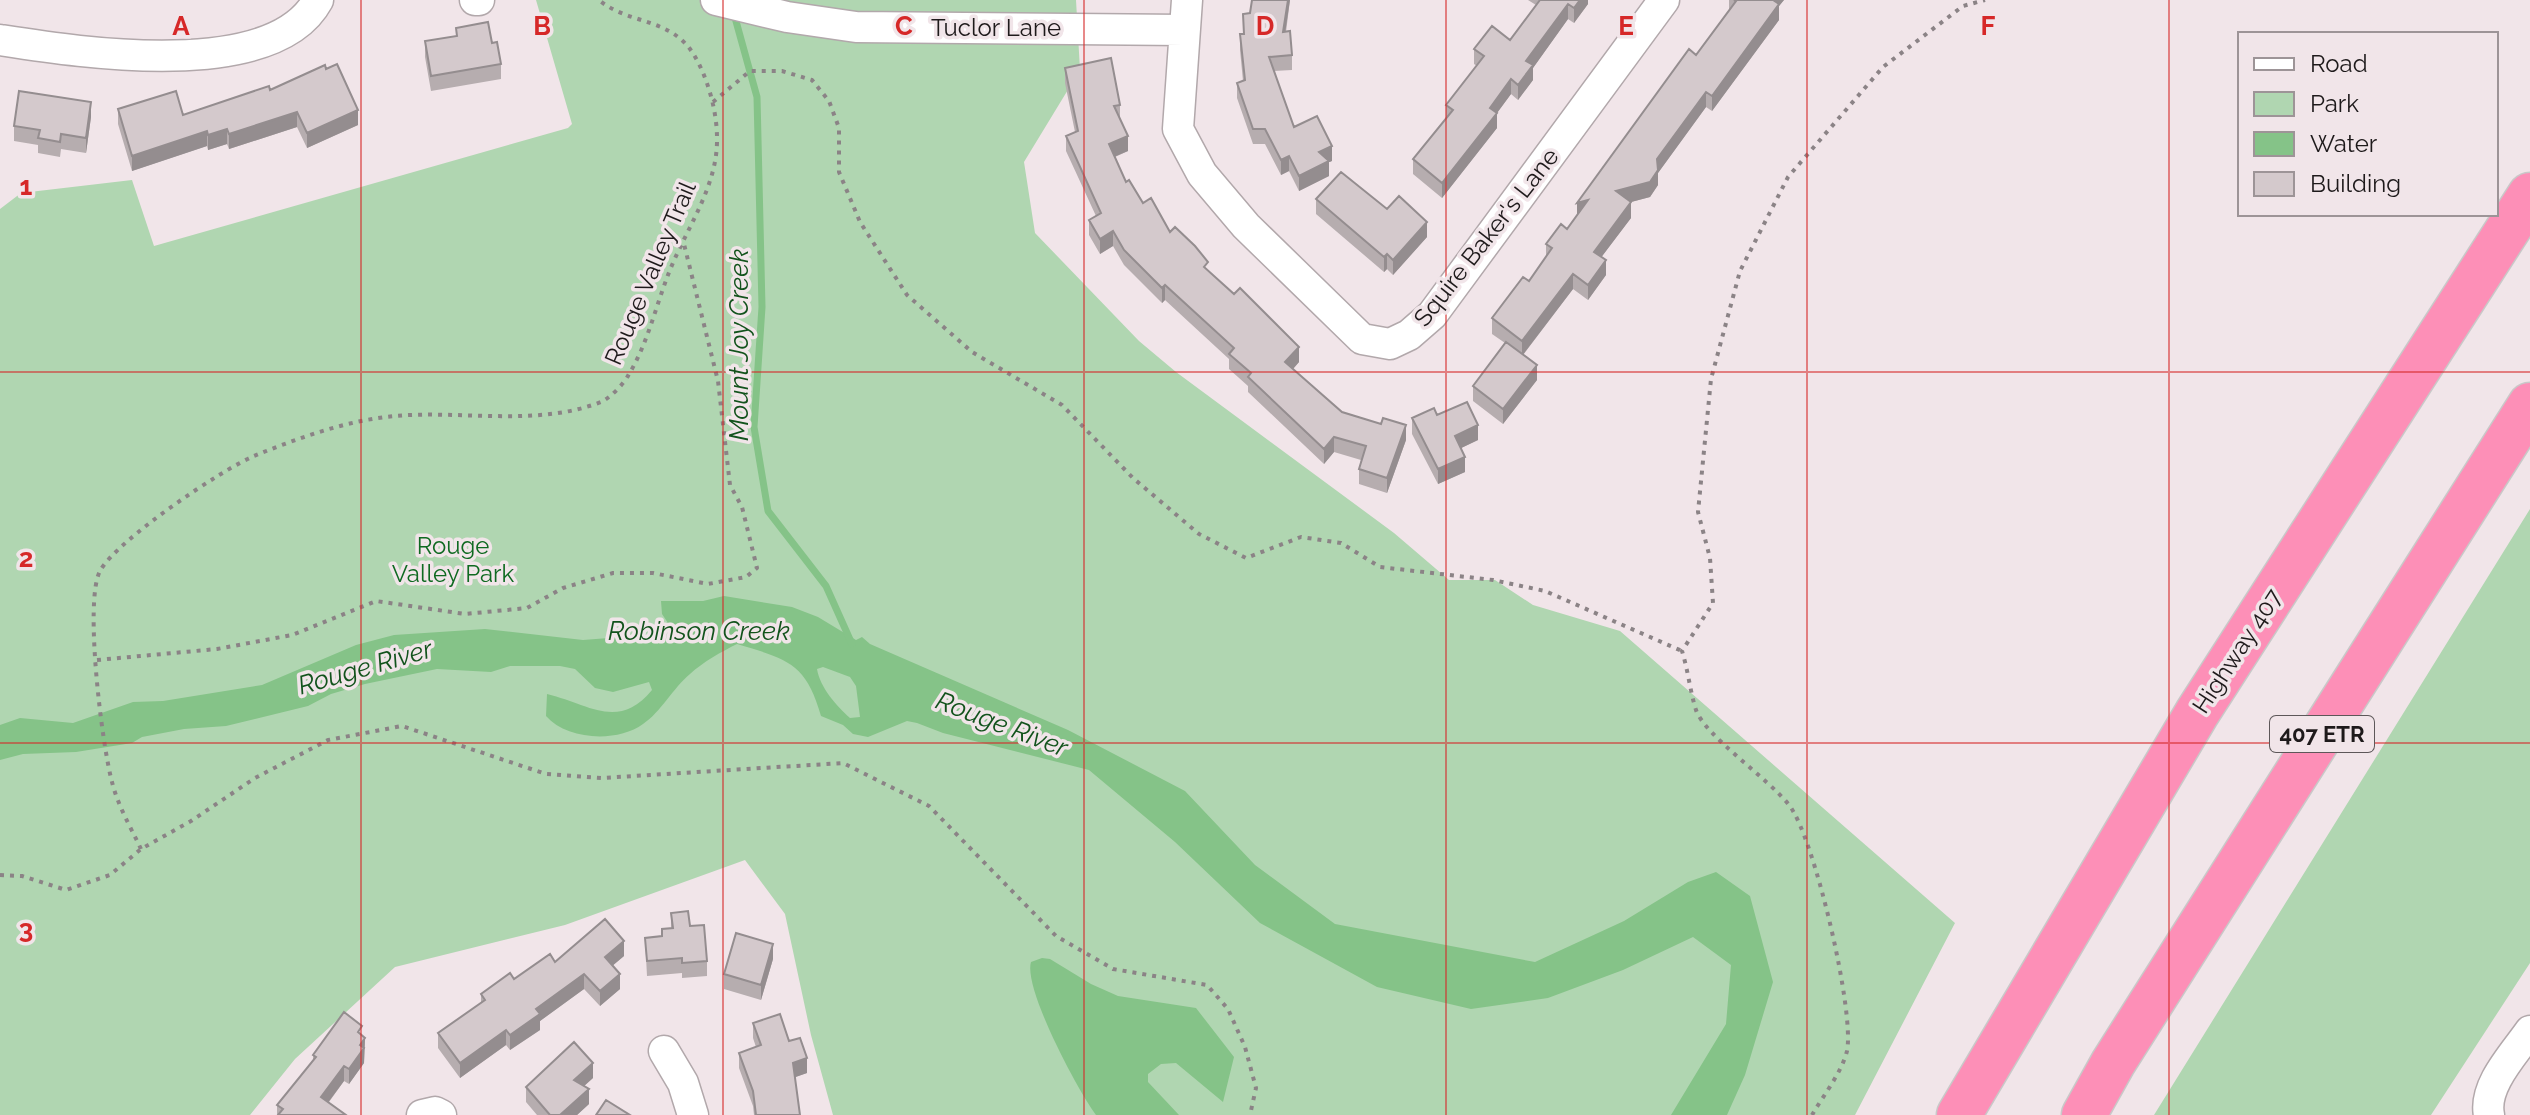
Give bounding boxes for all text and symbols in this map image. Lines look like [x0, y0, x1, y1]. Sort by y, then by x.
text: A [172, 11, 190, 41]
text: B [533, 11, 551, 41]
text: C [895, 11, 913, 41]
text: D [1256, 11, 1274, 41]
text: E [1618, 11, 1634, 41]
text: F [1981, 11, 1996, 41]
street label: Tuclor Lane [931, 13, 1061, 42]
legend [2238, 32, 2498, 216]
text: Road [2310, 49, 2368, 78]
text: Park [2310, 89, 2359, 118]
text: Water [2310, 129, 2378, 158]
street label: Squire Baker's Lane [1407, 142, 1565, 332]
text: Building [2310, 169, 2401, 198]
text: 1 [20, 171, 33, 201]
street label: Rouge Valley Trail [598, 176, 702, 369]
water label: Mount Joy Creek [724, 249, 754, 441]
park label: Rouge Valley Park [392, 531, 514, 588]
text: 2 [19, 543, 33, 573]
street label: Highway 407 [2186, 583, 2288, 719]
water label: Robinson Creek [608, 616, 790, 646]
water label: Rouge River [294, 633, 437, 701]
water label: Rouge River [932, 685, 1073, 763]
road number: 407 ETR [2270, 716, 2374, 752]
text: 3 [19, 914, 33, 944]

